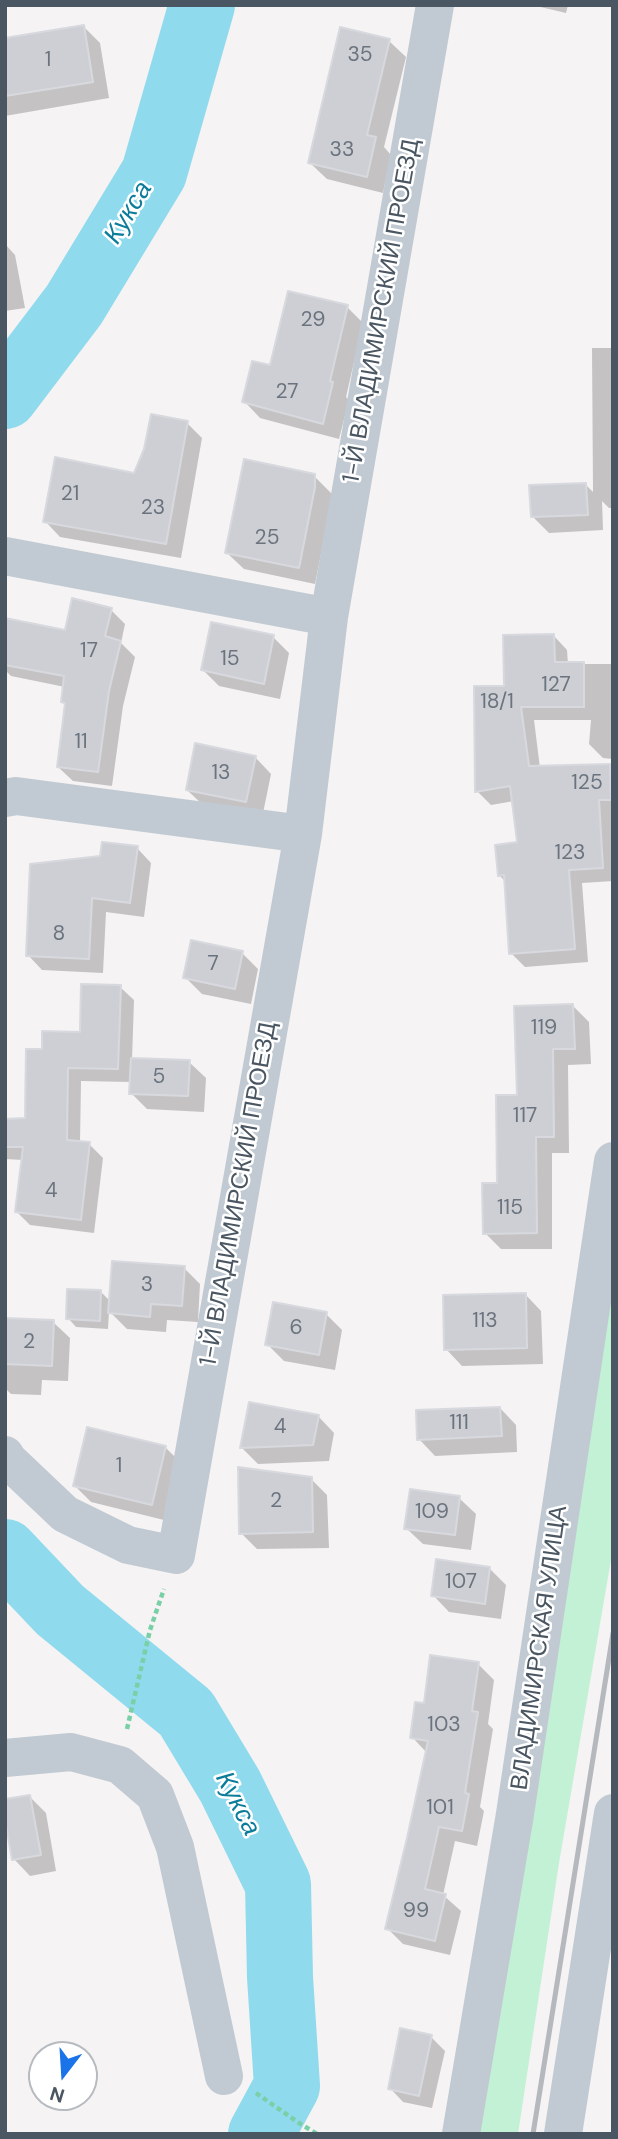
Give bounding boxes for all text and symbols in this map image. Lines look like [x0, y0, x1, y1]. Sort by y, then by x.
house number: 35 [347, 42, 373, 68]
house number: 1 [45, 47, 51, 73]
house number: 33 [330, 137, 354, 163]
street label: 1-Й ВЛАДИМИРСКИЙ ПРОЕЗД [338, 137, 426, 485]
water label: Кукса [98, 176, 160, 250]
house number: 29 [300, 307, 326, 333]
house number: 27 [276, 379, 298, 405]
house number: 21 [61, 481, 79, 507]
house number: 23 [141, 495, 165, 521]
house number: 25 [255, 525, 279, 551]
house number: 17 [80, 638, 98, 664]
house number: 15 [220, 646, 240, 672]
house number: 127 [541, 672, 571, 698]
house number: 18/1 [480, 689, 514, 715]
house number: 11 [74, 729, 88, 755]
house number: 13 [212, 760, 230, 786]
house number: 125 [571, 770, 603, 796]
house number: 123 [554, 840, 586, 866]
house number: 8 [53, 921, 65, 947]
house number: 7 [207, 951, 219, 977]
house number: 119 [531, 1015, 557, 1041]
street label: 1-Й ВЛАДИМИРСКИЙ ПРОЕЗД [195, 1020, 283, 1368]
house number: 5 [153, 1064, 165, 1090]
house number: 117 [513, 1103, 537, 1129]
house number: 4 [45, 1178, 57, 1204]
house number: 115 [497, 1195, 523, 1221]
house number: 3 [141, 1272, 153, 1298]
house number: 113 [472, 1308, 498, 1334]
house number: 6 [289, 1315, 303, 1341]
house number: 2 [23, 1329, 35, 1355]
house number: 111 [449, 1410, 469, 1436]
house number: 4 [274, 1414, 286, 1440]
house number: 1 [116, 1453, 122, 1479]
house number: 2 [270, 1488, 282, 1514]
house number: 109 [415, 1499, 449, 1525]
street label: ВЛАДИМИРСКАЯ УЛИЦА [506, 1504, 574, 1792]
house number: 107 [445, 1569, 477, 1595]
house number: 103 [427, 1712, 461, 1738]
water label: Кукса [208, 1767, 266, 1841]
house number: 101 [426, 1795, 454, 1821]
house number: 99 [403, 1898, 429, 1924]
north arrow [28, 2041, 98, 2111]
text: N [47, 2081, 68, 2109]

